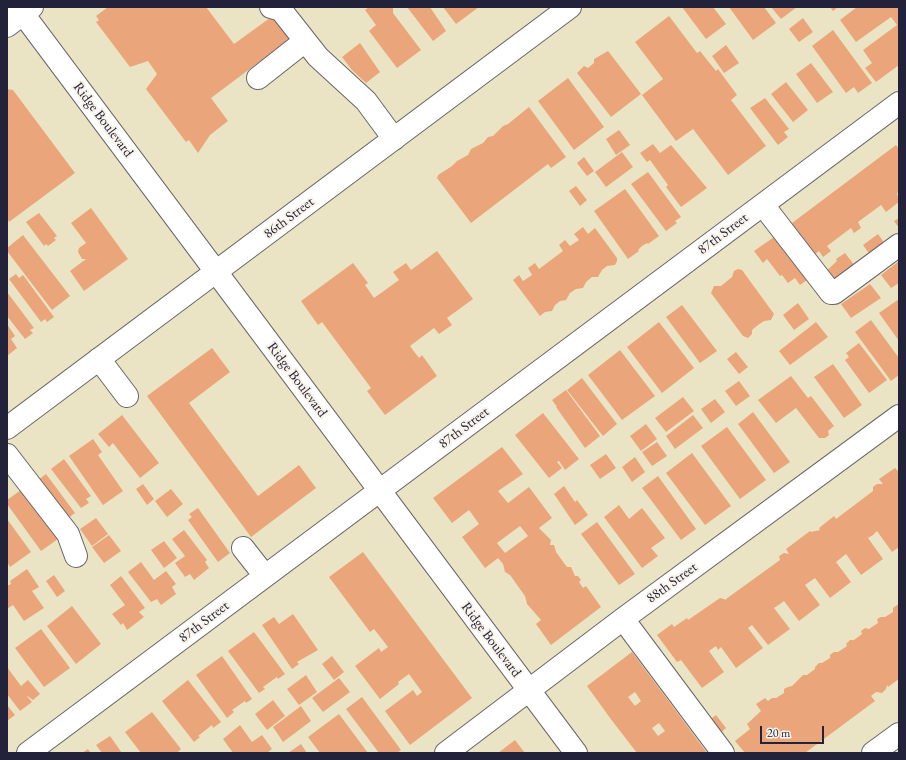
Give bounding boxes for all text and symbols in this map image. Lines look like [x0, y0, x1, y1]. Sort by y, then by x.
street label: Ridge Boulevard [69, 79, 137, 161]
street label: 86th Street [261, 194, 317, 242]
street label: 87th Street [695, 210, 751, 258]
street label: Ridge Boulevard [263, 339, 331, 421]
street label: 87th Street [436, 404, 492, 452]
street label: 88th Street [643, 559, 701, 607]
street label: 87th Street [176, 598, 232, 646]
street label: Ridge Boulevard [457, 599, 525, 681]
scale bar [762, 718, 826, 744]
text: 20 m [767, 725, 790, 741]

